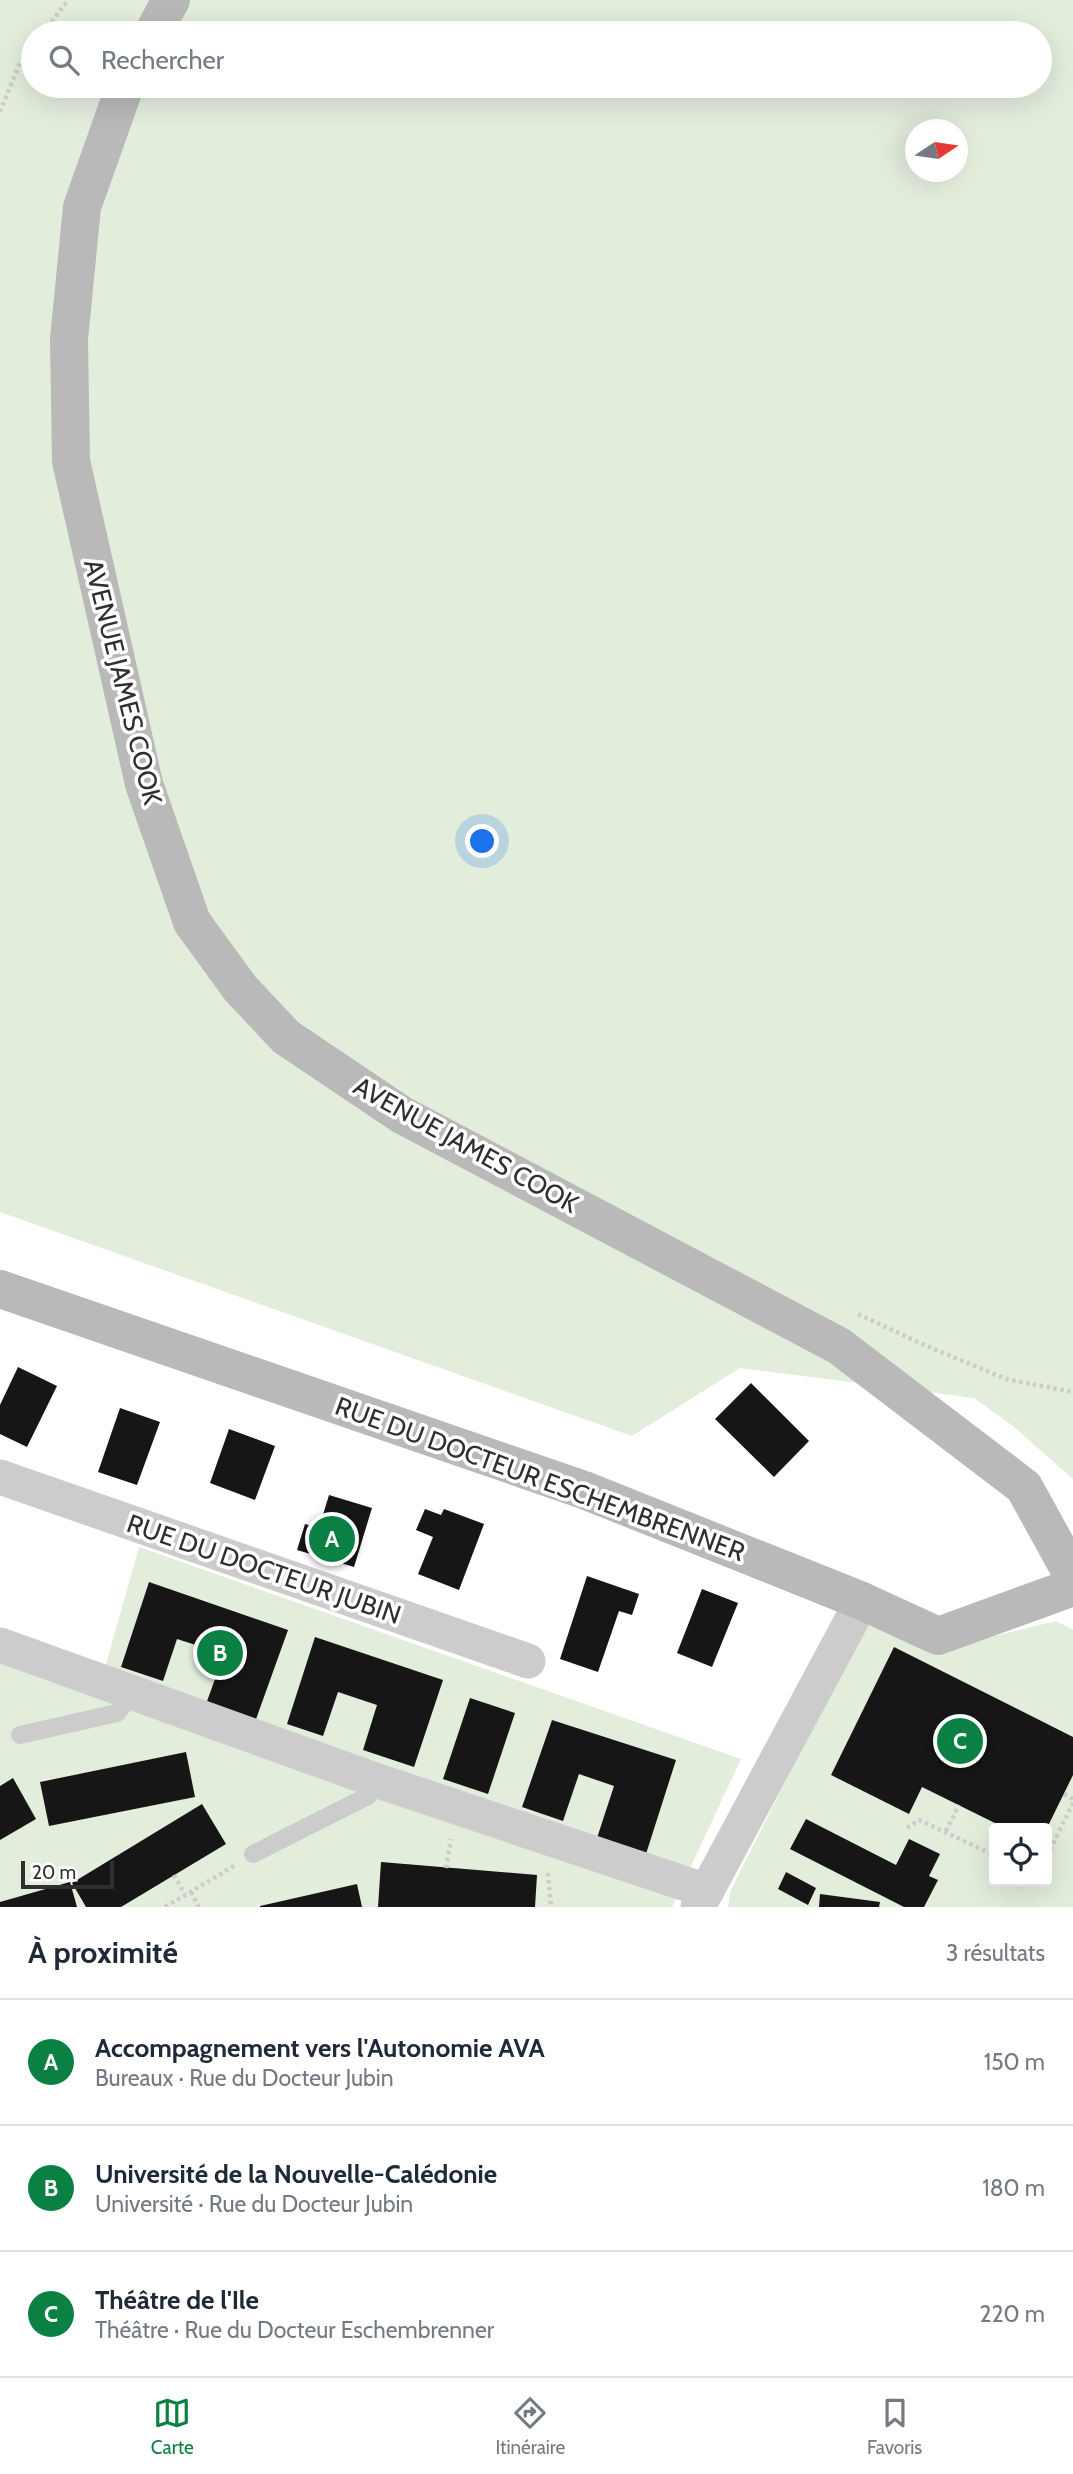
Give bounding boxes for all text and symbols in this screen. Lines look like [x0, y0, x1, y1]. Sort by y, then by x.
search box [21, 21, 1052, 98]
icon: search [45, 41, 83, 79]
text: Rechercher [101, 44, 224, 76]
north arrow [905, 119, 968, 182]
street label: AVENUE JAMES COOK [77, 556, 169, 808]
your location [465, 824, 499, 858]
street label: AVENUE JAMES COOK [348, 1070, 584, 1220]
street label: RUE DU DOCTEUR ESCHEMBRENNER [331, 1390, 749, 1568]
street label: RUE DU DOCTEUR JUBIN [123, 1507, 405, 1631]
pin: A [309, 1513, 355, 1565]
pin: B [197, 1627, 243, 1679]
pin: C [937, 1715, 983, 1767]
map controls [989, 1823, 1052, 1886]
button: locate [989, 1823, 1052, 1886]
scale bar [21, 1858, 114, 1890]
text: 20 m [32, 1861, 76, 1884]
text: À proximité [28, 1934, 178, 1971]
text: 3 résultats [946, 1939, 1045, 1967]
text: Accompagnement vers l'Autonomie AVA [95, 2032, 545, 2064]
text: A [44, 2048, 58, 2076]
text: 150 m [984, 2048, 1045, 2076]
text: Bureaux · Rue du Docteur Jubin [95, 2064, 394, 2092]
text: Université de la Nouvelle-Calédonie [95, 2158, 497, 2190]
text: B [44, 2174, 58, 2202]
text: 180 m [982, 2174, 1045, 2202]
text: Université · Rue du Docteur Jubin [95, 2190, 413, 2218]
text: Théâtre de l'Ile [95, 2284, 259, 2316]
text: C [44, 2300, 58, 2328]
text: 220 m [979, 2300, 1045, 2328]
text: Théâtre · Rue du Docteur Eschembrenner [95, 2316, 494, 2344]
tab: Carte [151, 2394, 194, 2459]
tab: Itinéraire [495, 2394, 565, 2459]
tab: Favoris [867, 2394, 922, 2459]

